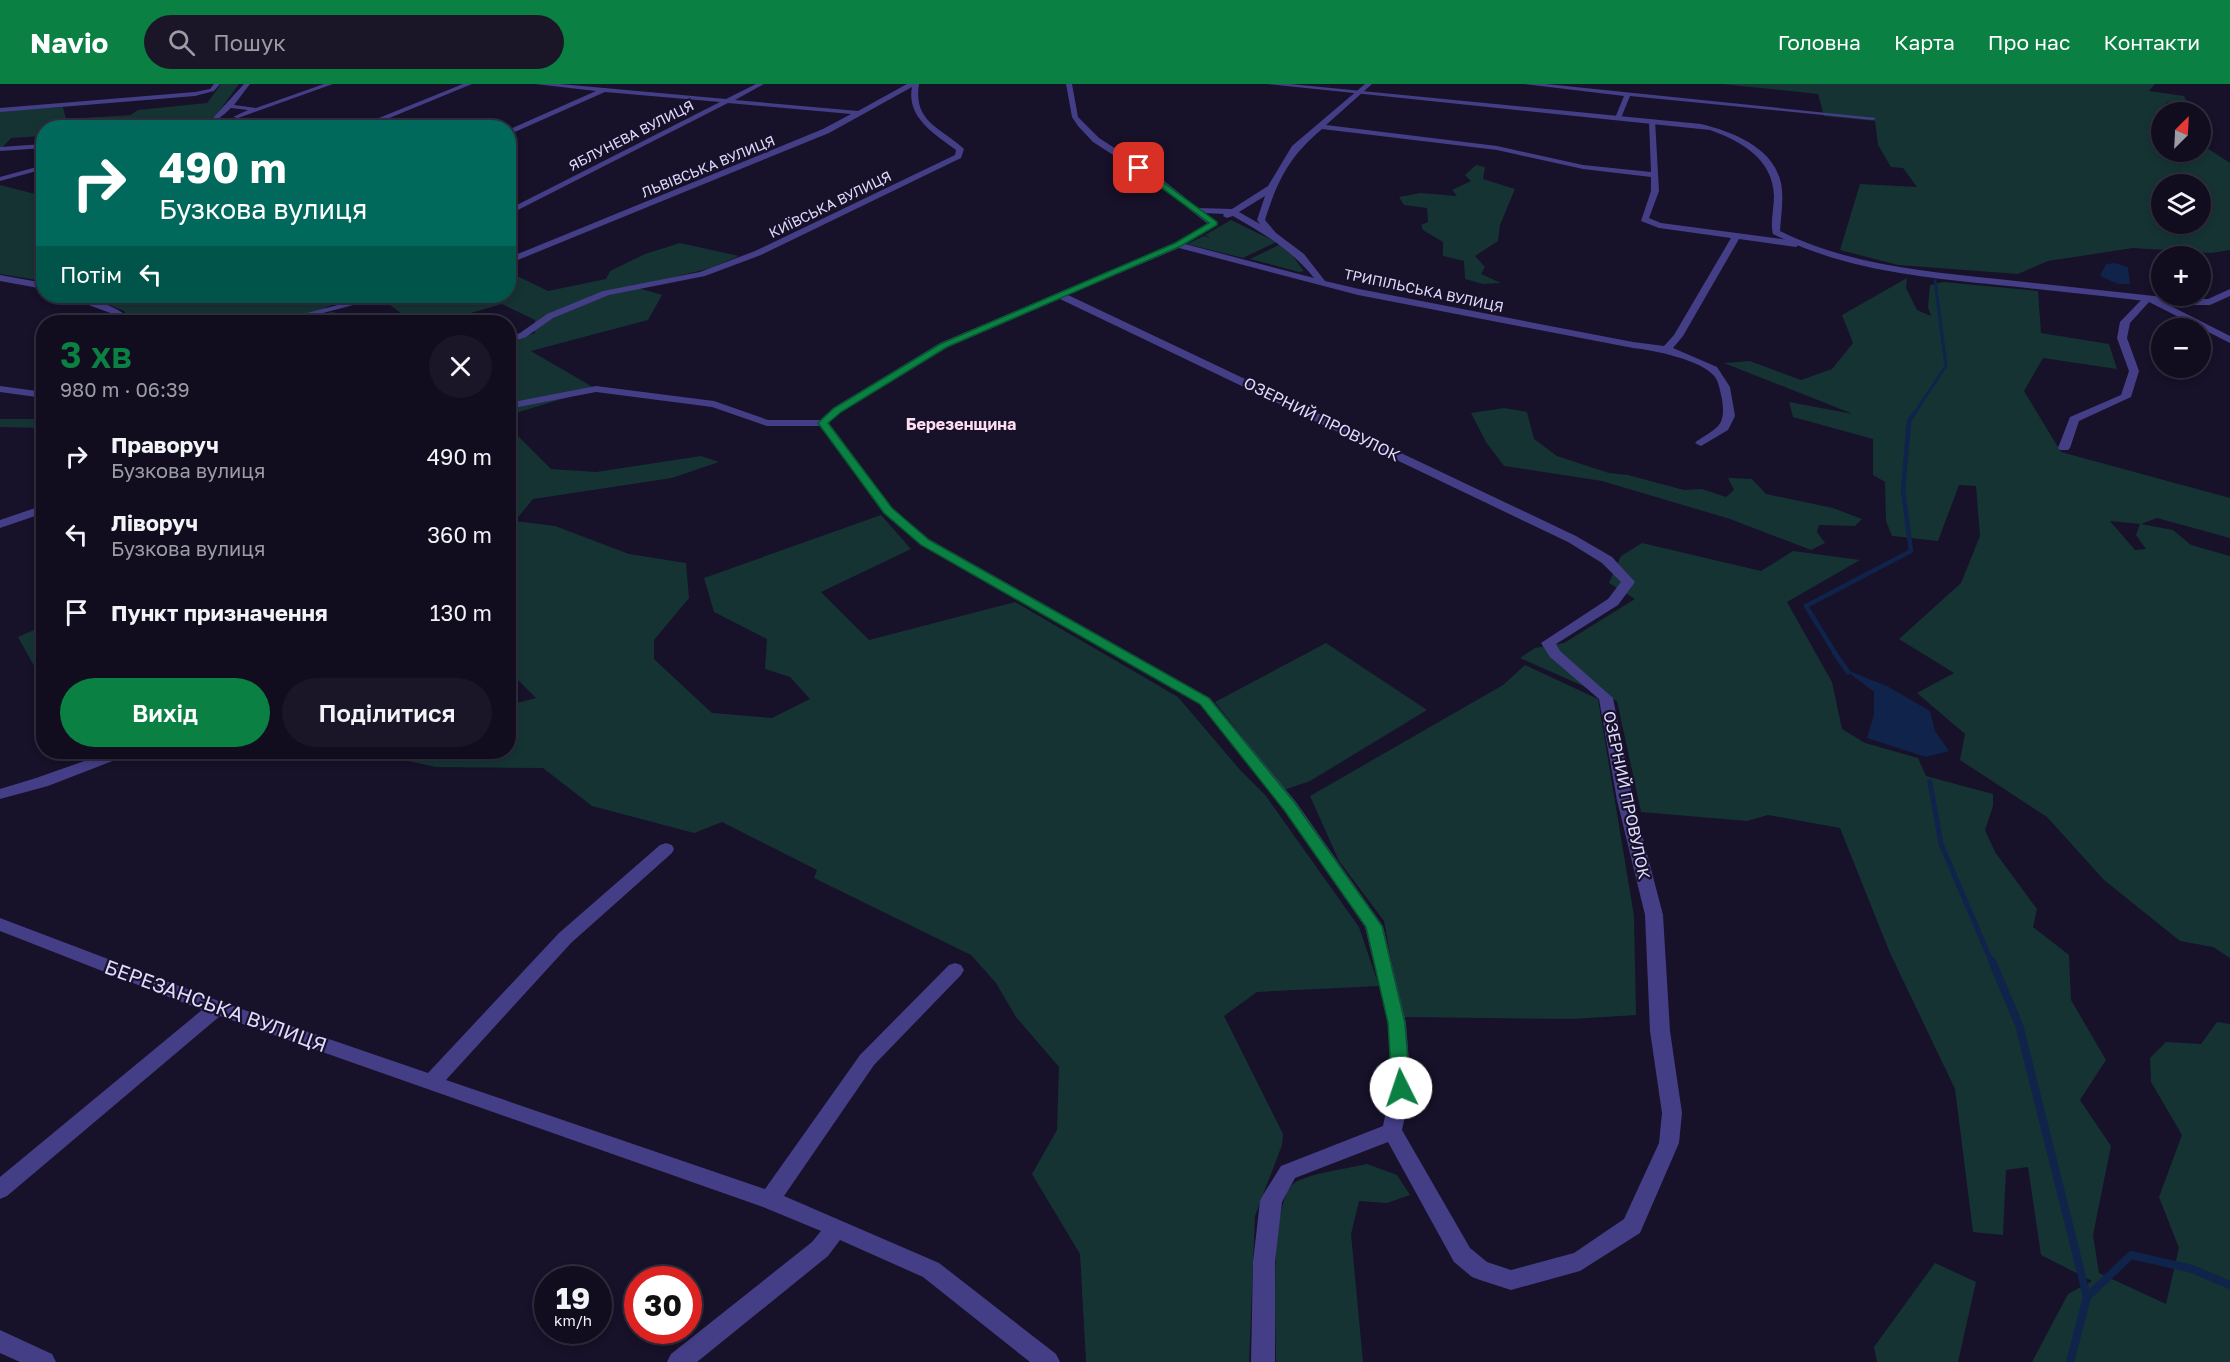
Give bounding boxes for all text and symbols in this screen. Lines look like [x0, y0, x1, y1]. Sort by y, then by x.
search box [144, 15, 564, 69]
text: Navio [30, 26, 108, 59]
icon: search [165, 26, 198, 59]
text: Пошук [213, 29, 286, 56]
text: Головна [1778, 29, 1861, 55]
text: Карта [1894, 29, 1955, 55]
text: Про нас [1988, 29, 2070, 55]
text: Контакти [2103, 29, 2200, 55]
street label: ЯБЛУНЕВА ВУЛИЦЯ [566, 96, 696, 174]
north arrow [2151, 102, 2211, 162]
map controls [2151, 102, 2211, 378]
street label: ЛЬВІВСЬКА ВУЛИЦЯ [639, 131, 777, 201]
text: 490 m [159, 142, 286, 192]
pin [1113, 142, 1164, 193]
icon: right [60, 144, 138, 222]
icon: arrive [1122, 151, 1155, 184]
street label: КИЇВСЬКА ВУЛИЦЯ [766, 167, 894, 241]
button: layers [2151, 174, 2211, 234]
text: Бузкова вулиця [159, 193, 367, 225]
button: + [2151, 246, 2211, 306]
icon: left [134, 258, 167, 291]
text: Потім [60, 261, 122, 288]
street label: ТРИПІЛЬСЬКА ВУЛИЦЯ [1343, 265, 1505, 315]
button: − [2151, 318, 2211, 378]
text: 3 хв [60, 333, 132, 376]
button: close [429, 335, 492, 398]
street label: ОЗЕРНИЙ ПРОВУЛОК [1241, 372, 1403, 466]
text: 980 m · 06:39 [60, 377, 190, 401]
district label: Березенщина [906, 414, 1016, 434]
text: Праворуч [111, 431, 219, 458]
icon: right [60, 440, 93, 473]
text: 490 m [427, 443, 492, 470]
text: Бузкова вулиця [111, 458, 265, 482]
text: Ліворуч [111, 509, 198, 536]
icon: left [60, 518, 93, 551]
text: 360 m [427, 521, 492, 548]
text: Бузкова вулиця [111, 536, 265, 560]
icon: arrive [60, 596, 93, 629]
text: Пункт призначення [111, 599, 328, 626]
text: 130 m [430, 599, 492, 626]
button: Вихід [60, 678, 270, 747]
button: Поділитися [282, 678, 492, 747]
street label: ОЗЕРНИЙ ПРОВУЛОК [1599, 709, 1655, 881]
street label: БЕРЕЗАНСЬКА ВУЛИЦЯ [102, 954, 330, 1056]
position arrow [1369, 1056, 1433, 1120]
speed limit sign: 30 [624, 1266, 702, 1344]
text: 19 [556, 1280, 590, 1316]
text: km/h [554, 1311, 592, 1329]

